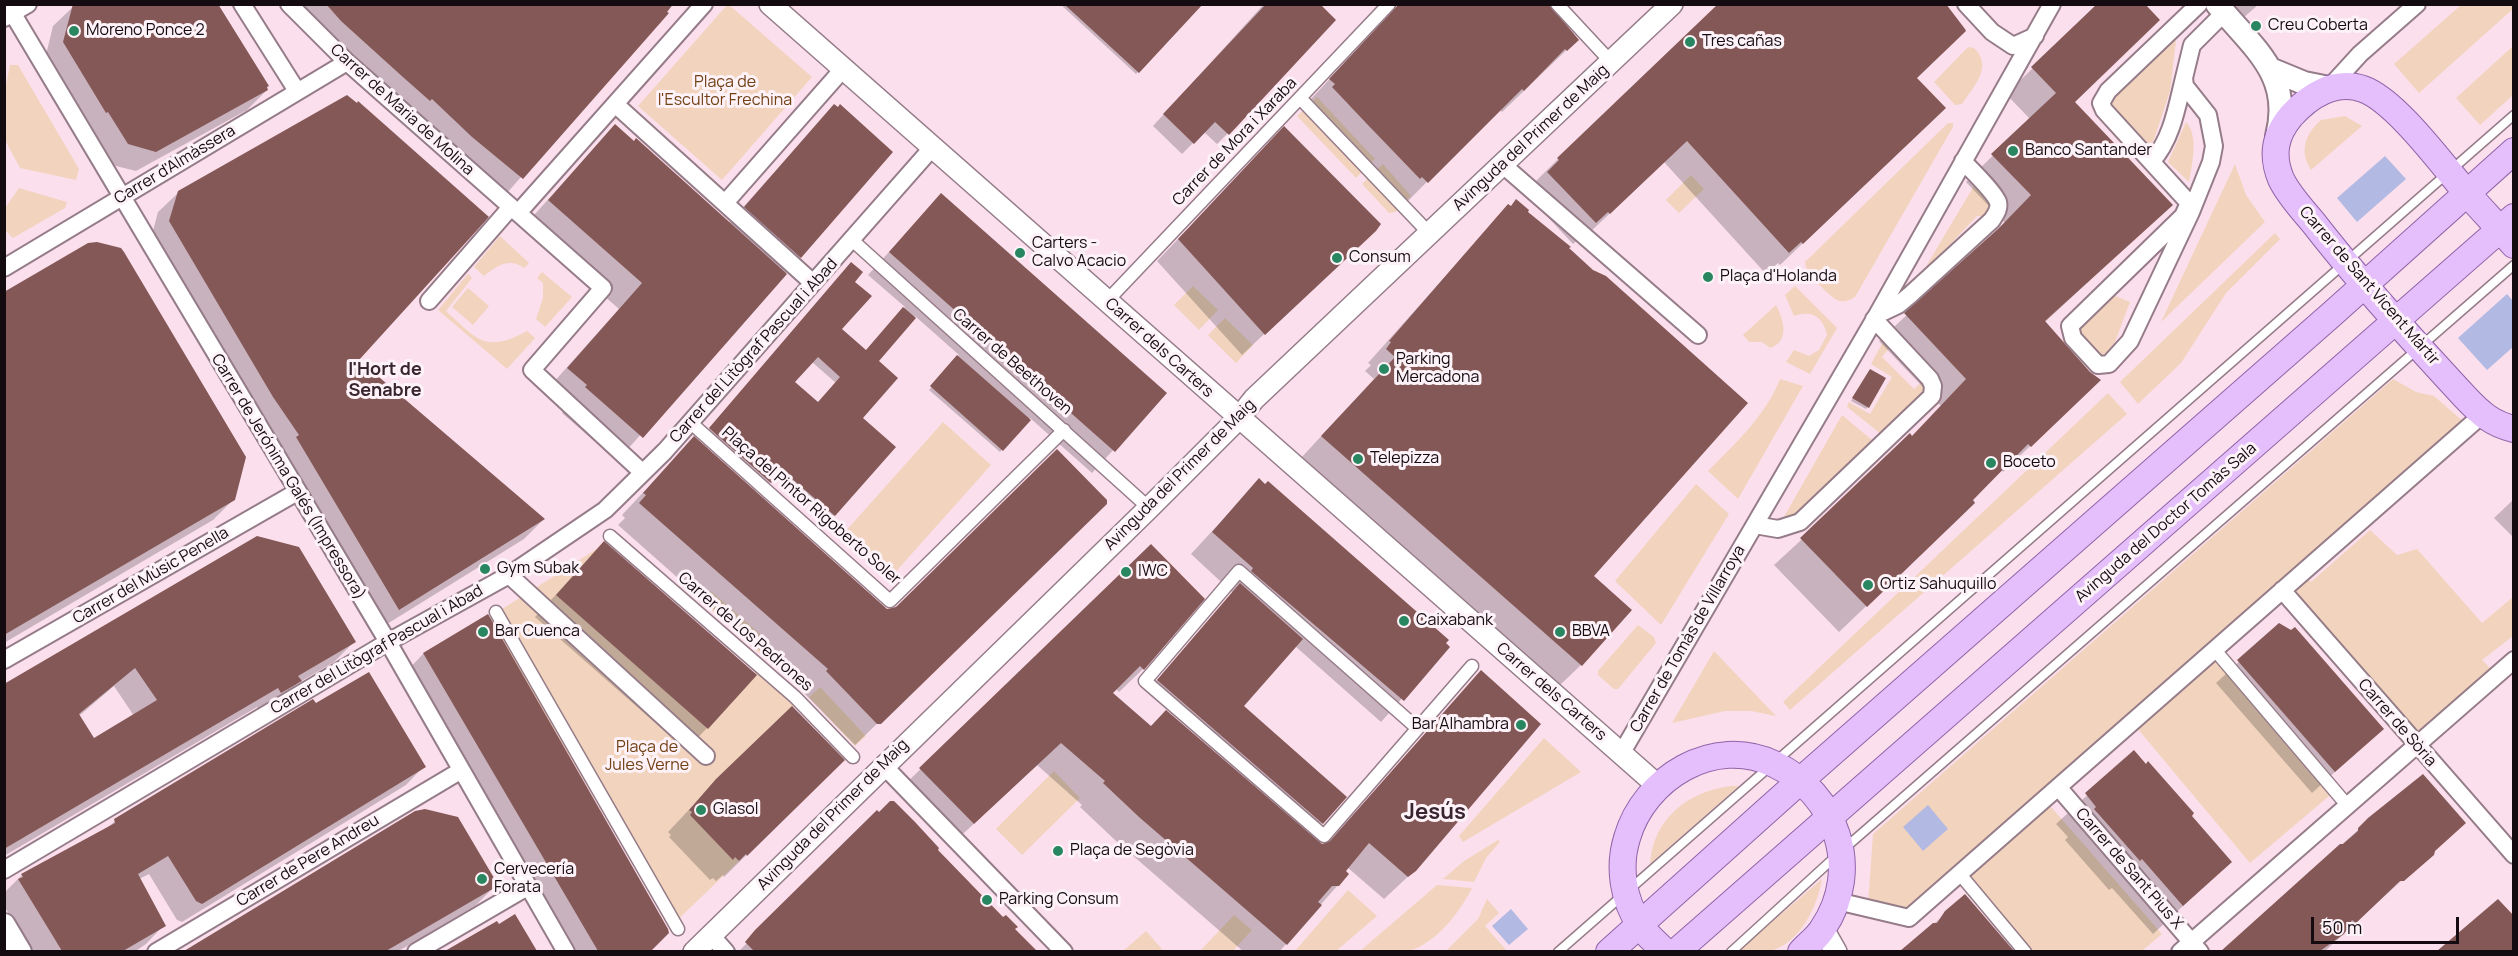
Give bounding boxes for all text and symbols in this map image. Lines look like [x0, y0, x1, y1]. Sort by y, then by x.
place label: Creu Coberta [2268, 16, 2368, 36]
marker: Creu Coberta [2249, 19, 2263, 33]
place label: Moreno Ponce 2 [86, 21, 205, 41]
marker: Moreno Ponce 2 [67, 24, 81, 38]
place label: Tres cañas [1702, 32, 1782, 52]
marker: Tres cañas [1683, 35, 1697, 49]
street label: Carrer de Maria de Molina [326, 40, 478, 180]
street label: Avinguda del Primer de Maig [1449, 61, 1613, 215]
park label: Plaça de l'Escultor Frechina [658, 73, 792, 111]
street label: Carrer de Mora i Xaraba [1169, 74, 1301, 210]
street label: Carrer d'Almàssera [111, 121, 239, 209]
place label: Banco Santander [2025, 141, 2152, 161]
marker: Banco Santander [2006, 144, 2020, 158]
street label: Carrer de Sant Vicent Màrtir [2295, 203, 2443, 369]
place label: Carters - Calvo Acacio [1032, 234, 1126, 272]
marker: Carters - Calvo Acacio [1013, 246, 1027, 260]
place label: Consum [1349, 248, 1411, 268]
marker: Consum [1330, 251, 1344, 265]
street label: Carrer del Litògraf Pascual i Abad [666, 255, 842, 447]
place label: Plaça d'Holanda [1720, 267, 1837, 287]
marker: Plaça d'Holanda [1701, 270, 1715, 284]
street label: Carrer dels Carters [1101, 294, 1217, 402]
street label: Carrer de Beethoven [948, 305, 1076, 419]
place label: Parking Mercadona [1396, 350, 1479, 388]
street label: Carrer de Jerónima Galés (Impressora) [207, 351, 369, 603]
district label: l'Hort de Senabre [348, 359, 422, 401]
marker: Parking Mercadona [1377, 362, 1391, 376]
street label: Avinguda del Primer de Maig [1100, 395, 1260, 555]
street label: Plaça del Pintor Rigoberto Soler [718, 423, 904, 589]
street label: Avinguda del Doctor Tomàs Sala [2071, 439, 2261, 607]
place label: Telepizza [1370, 449, 1439, 469]
marker: Telepizza [1351, 452, 1365, 466]
place label: Boceto [2003, 453, 2056, 473]
marker: Boceto [1984, 456, 1998, 470]
street label: Carrer del Músic Penella [70, 523, 232, 629]
street label: Carrer de Tomàs de Villarroya [1626, 542, 1750, 736]
place label: Gym Subak [497, 559, 579, 579]
marker: Gym Subak [478, 562, 492, 576]
place label: IWC [1138, 562, 1168, 582]
marker: IWC [1119, 565, 1133, 579]
street label: Carrer de Los Pedrones [674, 568, 816, 696]
place label: Ortiz Sahuquillo [1880, 575, 1997, 595]
marker: Ortiz Sahuquillo [1861, 578, 1875, 592]
street label: Carrer del Litògraf Pascual i Abad [268, 581, 486, 719]
place label: Caixabank [1416, 611, 1493, 631]
marker: Caixabank [1397, 614, 1411, 628]
place label: Bar Cuenca [495, 622, 580, 642]
place label: BBVA [1572, 622, 1610, 642]
marker: Bar Cuenca [476, 625, 490, 639]
marker: BBVA [1553, 625, 1567, 639]
street label: Carrer dels Carters [1492, 639, 1610, 745]
street label: Carrer de Sòria [2354, 675, 2440, 771]
place label: Bar Alhambra [1412, 715, 1509, 735]
marker: Bar Alhambra [1514, 718, 1528, 732]
street label: Avinguda del Primer de Maig [753, 735, 913, 895]
park label: Plaça de Jules Verne [605, 738, 689, 776]
place label: Glasol [713, 800, 759, 820]
district label: Jesús [1404, 800, 1466, 826]
marker: Glasol [694, 803, 708, 817]
street label: Carrer de Sant Pius X [2071, 805, 2187, 933]
street label: Carrer de Pere Andreu [233, 811, 383, 911]
place label: Plaça de Segòvia [1070, 841, 1194, 861]
marker: Plaça de Segòvia [1051, 844, 1065, 858]
place label: Cervecería Forata [494, 860, 574, 898]
marker: Cervecería Forata [475, 872, 489, 886]
place label: Parking Consum [999, 890, 1119, 910]
marker: Parking Consum [980, 893, 994, 907]
scale bar [2314, 905, 2462, 943]
text: 50 m [2322, 915, 2362, 939]

